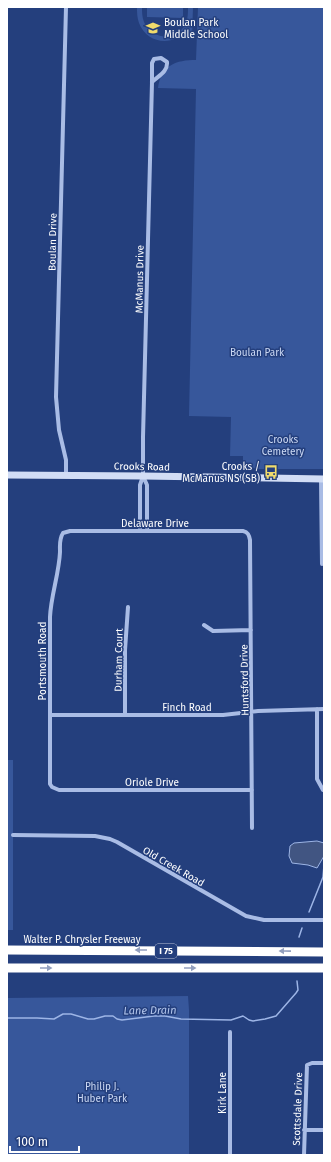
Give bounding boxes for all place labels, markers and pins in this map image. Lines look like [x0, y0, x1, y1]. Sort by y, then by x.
place label: Boulan Park Middle School [164, 17, 228, 41]
school or university icon: Boulan Park Middle School [145, 20, 161, 36]
place label: Crooks / McManus NS (SB) [182, 461, 260, 485]
bus stop icon: Crooks / McManus NS (SB) [263, 464, 279, 480]

